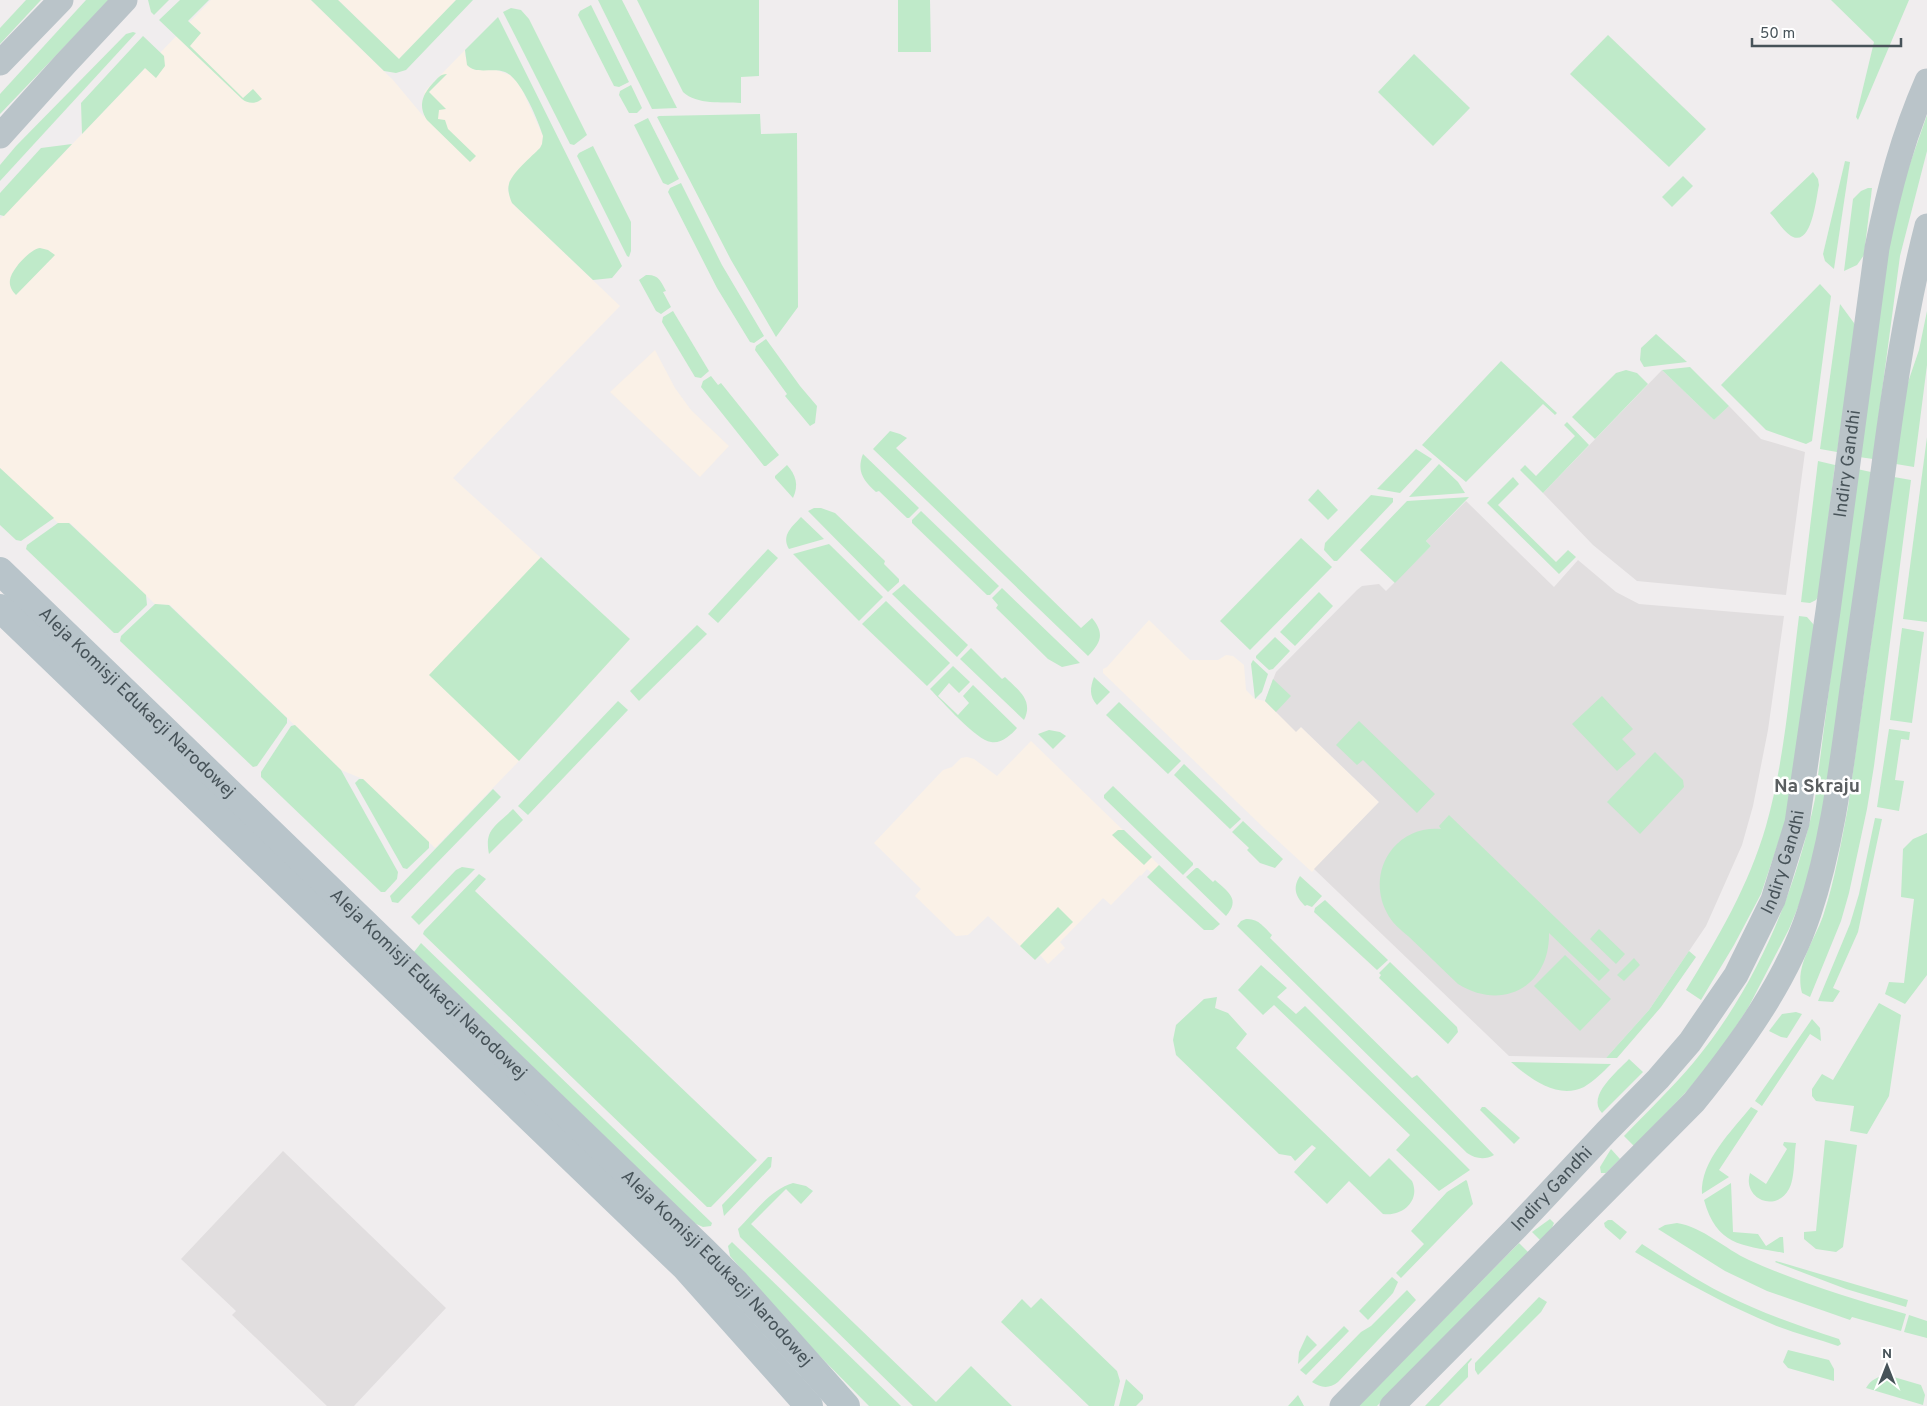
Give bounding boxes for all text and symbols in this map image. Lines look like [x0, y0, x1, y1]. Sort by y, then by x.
scale bar [1752, 15, 1901, 47]
text: 50 m [1760, 25, 1795, 44]
street label: Indiry Gandhi [1829, 409, 1867, 519]
street label: Aleja Komisji Edukacji Narodowej [33, 603, 240, 803]
district label: Na Skraju [1774, 775, 1860, 799]
street label: Indiry Gandhi [1756, 808, 1810, 918]
street label: Aleja Komisji Edukacji Narodowej [325, 884, 531, 1085]
street label: Indiry Gandhi [1507, 1142, 1598, 1237]
street label: Aleja Komisji Edukacji Narodowej [616, 1165, 817, 1372]
north arrow [1862, 1341, 1912, 1391]
text: N [1882, 1346, 1892, 1363]

